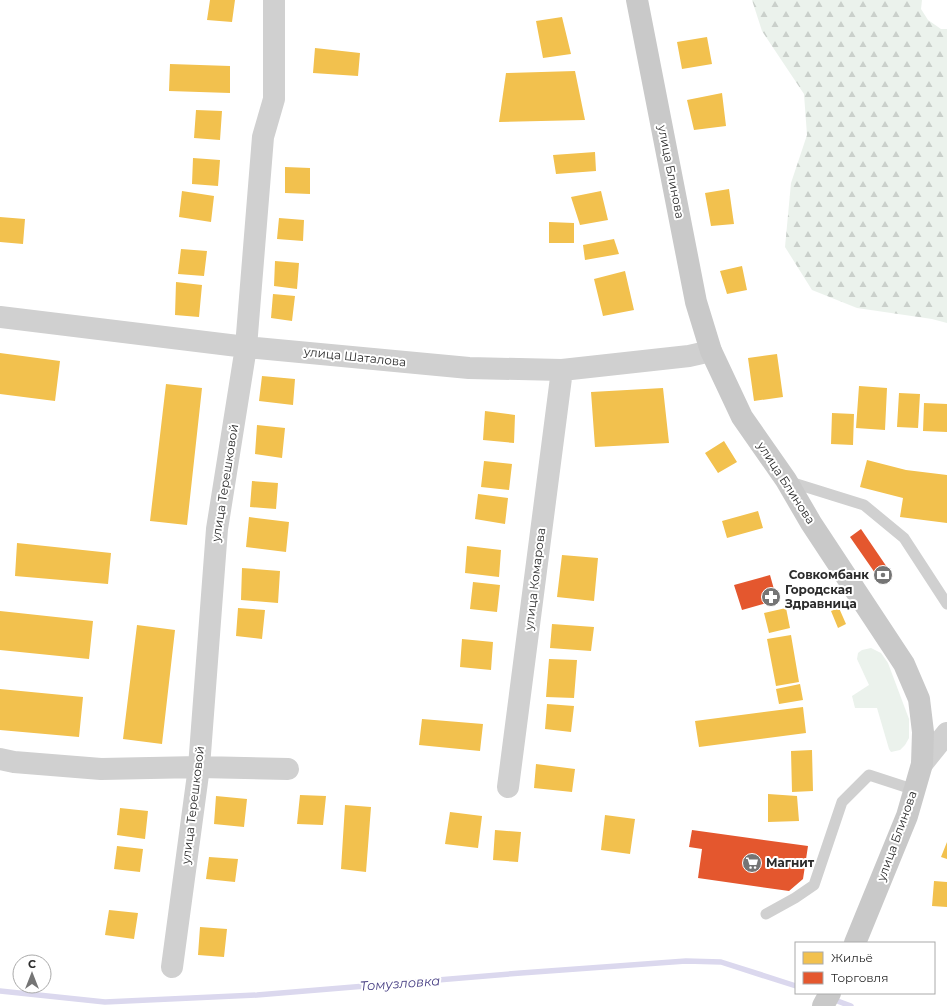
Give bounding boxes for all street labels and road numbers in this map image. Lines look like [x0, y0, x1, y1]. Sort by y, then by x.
street label: улица Блинова [655, 123, 688, 220]
street label: улица Шаталова [302, 344, 407, 369]
street label: улица Терешковой [208, 423, 241, 544]
street label: улица Блинова [754, 438, 819, 527]
street label: улица Комарова [521, 527, 548, 632]
street label: улица Терешковой [178, 745, 207, 866]
street label: улица Блинова [873, 789, 920, 884]

